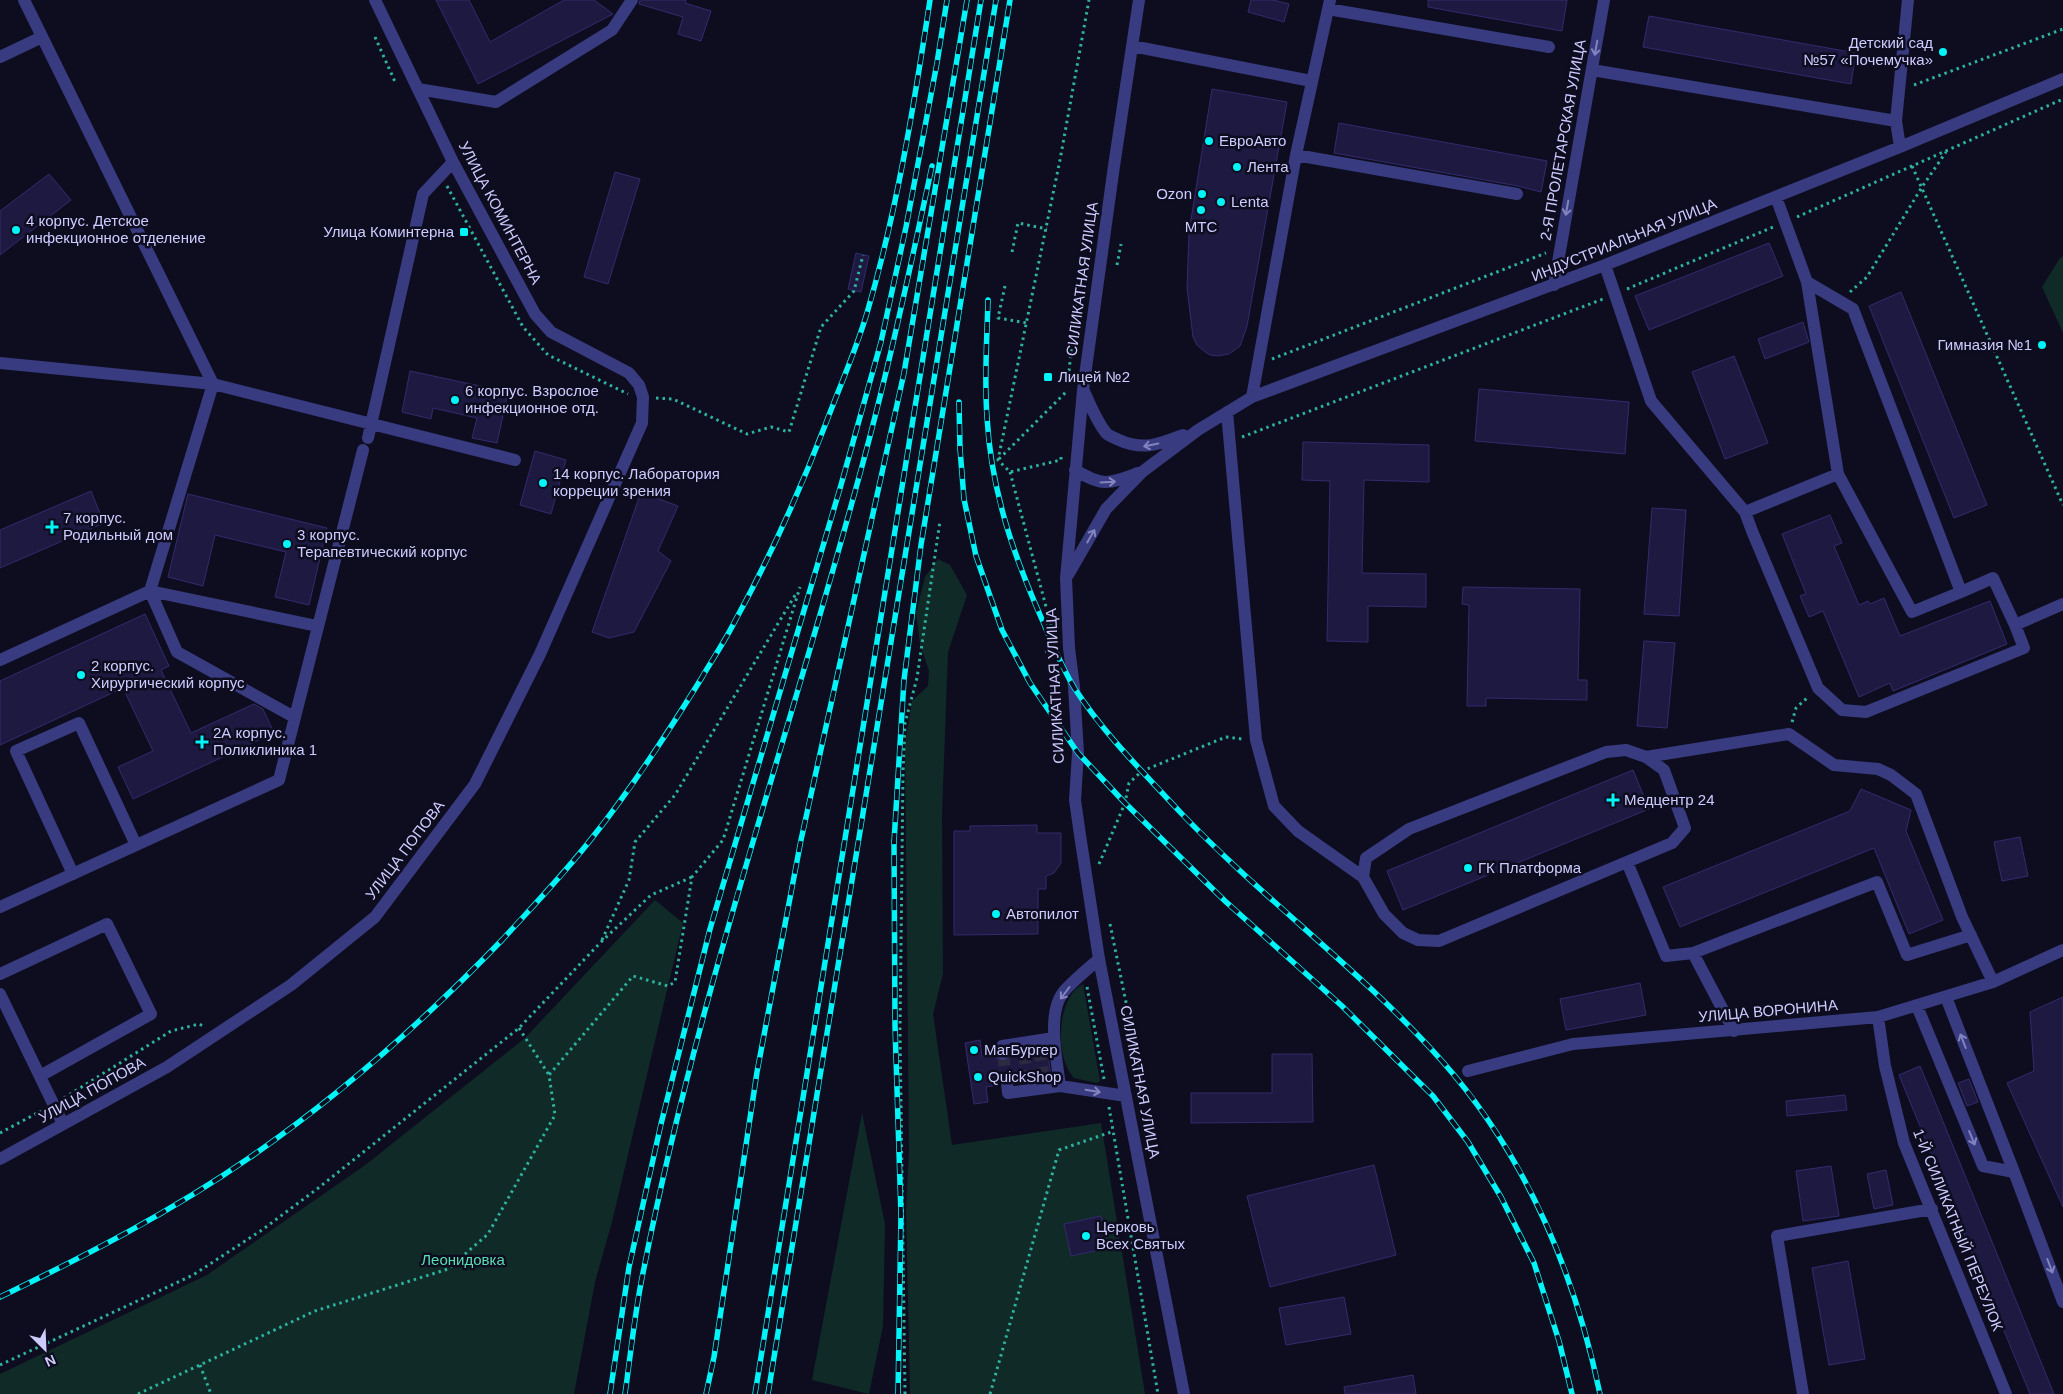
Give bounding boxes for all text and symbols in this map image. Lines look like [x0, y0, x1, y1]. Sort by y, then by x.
place label: Детский сад №57 «Почемучка» [1803, 34, 1933, 68]
street label: 2-Я ПРОЛЕТАРСКАЯ УЛИЦА [1536, 38, 1589, 242]
one-way arrow [1590, 40, 1600, 56]
marker: Детский сад №57 «Почемучка» [1937, 46, 1949, 58]
place label: ЕвроАвто [1219, 132, 1286, 149]
marker: ЕвроАвто [1203, 135, 1215, 147]
street label: УЛИЦА КОМИНТЕРНА [456, 138, 545, 287]
place label: Лента [1247, 158, 1289, 175]
marker: Лента [1231, 161, 1243, 173]
place label: Ozon [1156, 185, 1192, 202]
marker: Ozon [1196, 188, 1208, 200]
place label: Lenta [1231, 193, 1269, 210]
street label: ИНДУСТРИАЛЬНАЯ УЛИЦА [1529, 194, 1719, 285]
marker: Lenta [1215, 196, 1227, 208]
one-way arrow [1562, 200, 1572, 216]
street label: СИЛИКАТНАЯ УЛИЦА [1062, 201, 1101, 357]
marker: МТС [1195, 204, 1207, 216]
place label: 4 корпус. Детское инфекционное отделение [26, 212, 206, 246]
place label: МТС [1185, 218, 1217, 235]
place label: Улица Коминтерна [323, 223, 455, 240]
marker: 4 корпус. Детское инфекционное отделение [10, 224, 22, 236]
marker: Улица Коминтерна [458, 226, 470, 238]
place label: Гимназия №1 [1938, 336, 2032, 353]
marker: Гимназия №1 [2036, 339, 2048, 351]
place label: Лицей №2 [1058, 368, 1130, 385]
marker: Лицей №2 [1042, 371, 1054, 383]
place label: 6 корпус. Взрослое инфекционное отд. [465, 382, 599, 416]
marker: 6 корпус. Взрослое инфекционное отд. [449, 394, 461, 406]
one-way arrow [1144, 441, 1160, 451]
place label: 14 корпус. Лаборатория корреции зрения [553, 465, 720, 499]
marker: 14 корпус. Лаборатория корреции зрения [537, 477, 549, 489]
one-way arrow [1100, 477, 1116, 486]
place label: 7 корпус. Родильный дом [63, 509, 173, 543]
marker: 7 корпус. Родильный дом [45, 520, 59, 534]
place label: 3 корпус. Терапевтический корпус [297, 526, 468, 560]
one-way arrow [1086, 529, 1096, 543]
marker: 3 корпус. Терапевтический корпус [281, 538, 293, 550]
street label: СИЛИКАТНАЯ УЛИЦА [1042, 608, 1067, 764]
place label: 2 корпус. Хирургический корпус [91, 657, 245, 691]
marker: 2 корпус. Хирургический корпус [75, 669, 87, 681]
place label: 2А корпус. Поликлиника 1 [213, 724, 317, 758]
marker: 2А корпус. Поликлиника 1 [195, 735, 209, 749]
place label: Медцентр 24 [1624, 791, 1715, 808]
marker: Медцентр 24 [1606, 793, 1620, 807]
street label: УЛИЦА ПОПОВА [362, 797, 447, 902]
place label: ГК Платформа [1478, 859, 1582, 876]
marker: ГК Платформа [1462, 862, 1474, 874]
place label: Автопилот [1006, 905, 1079, 922]
marker: Автопилот [990, 908, 1002, 920]
one-way arrow [1060, 986, 1070, 1000]
street label: УЛИЦА ВОРОНИНА [1698, 996, 1838, 1025]
street label: СИЛИКАТНАЯ УЛИЦА [1117, 1004, 1164, 1160]
one-way arrow [1958, 1034, 1967, 1050]
place label: МагБургер [984, 1041, 1058, 1058]
marker: МагБургер [968, 1044, 980, 1056]
street label: УЛИЦА ПОПОВА [35, 1053, 148, 1126]
place label: QuickShop [988, 1068, 1061, 1085]
marker: QuickShop [972, 1071, 984, 1083]
one-way arrow [1085, 1087, 1101, 1097]
street label: 1-Й СИЛИКАТНЫЙ ПЕРЕУЛОК [1910, 1126, 2007, 1334]
one-way arrow [1967, 1130, 1977, 1145]
place label: Церковь Всех Святых [1096, 1218, 1186, 1252]
marker: Церковь Всех Святых [1080, 1230, 1092, 1242]
park label: Леонидовка [421, 1251, 505, 1268]
one-way arrow [2046, 1259, 2055, 1274]
north arrow [20, 1324, 70, 1374]
text: N [42, 1352, 58, 1370]

